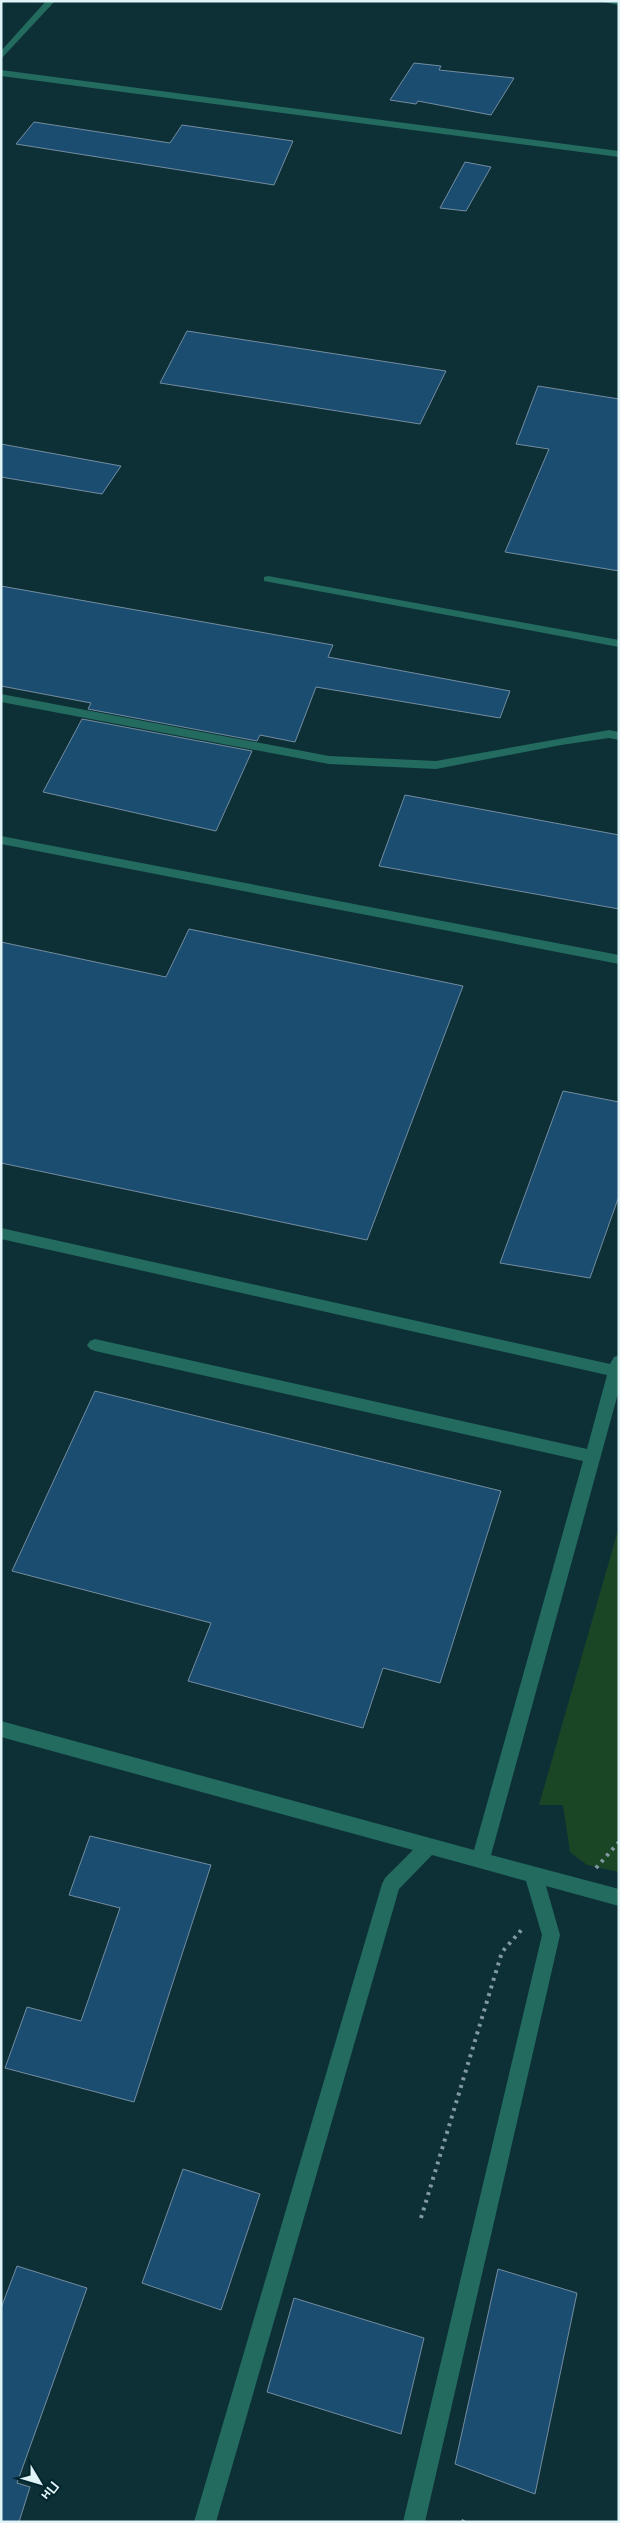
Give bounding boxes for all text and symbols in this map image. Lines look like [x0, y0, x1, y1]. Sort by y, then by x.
north arrow [15, 2458, 65, 2508]
text: Пн [37, 2478, 63, 2504]

